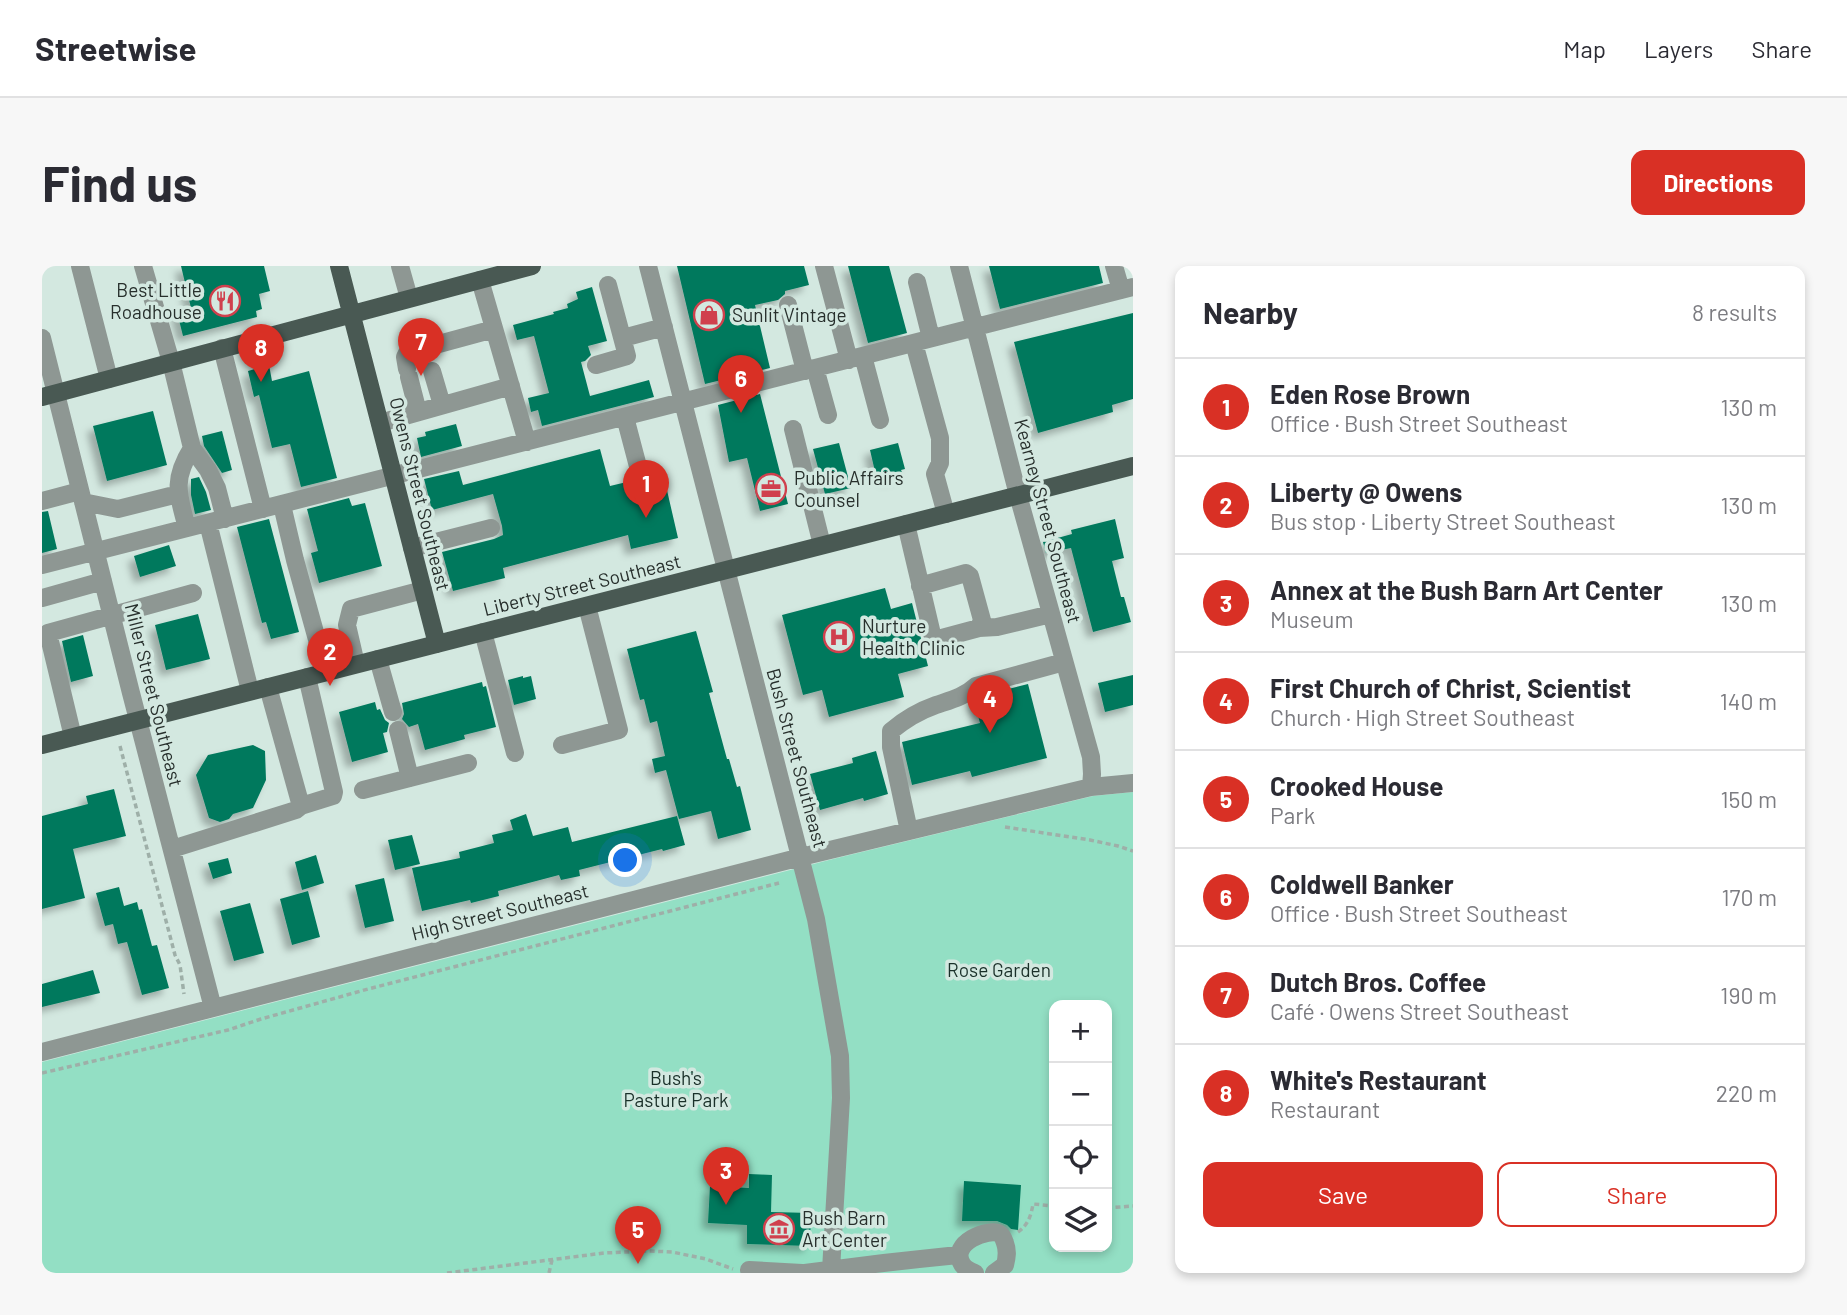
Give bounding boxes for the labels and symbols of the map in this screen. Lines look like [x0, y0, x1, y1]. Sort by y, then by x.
place label: Best Little Roadhouse [110, 278, 202, 323]
restaurant icon: Best Little Roadhouse [208, 284, 242, 318]
shop icon: Sunlit Vintage [692, 298, 726, 332]
place label: Sunlit Vintage [732, 303, 847, 326]
pin: 7 [398, 318, 444, 376]
pin: 8 [238, 324, 284, 382]
pin: 6 [718, 355, 764, 413]
street label: Owens Street Southeast [385, 395, 456, 593]
street label: Kearney Street Southeast [1010, 416, 1087, 626]
pin: 1 [623, 460, 669, 518]
place label: Public Affairs Counsel [794, 466, 904, 511]
office icon: Public Affairs Counsel [754, 472, 788, 506]
street label: Liberty Street Southeast [481, 549, 683, 620]
street label: Miller Street Southeast [121, 601, 188, 789]
place label: Nurture Health Clinic [862, 614, 965, 659]
hospital icon: Nurture Health Clinic [822, 620, 856, 654]
pin: 2 [307, 628, 353, 686]
street label: Bush Street Southeast [762, 665, 833, 850]
pin: 4 [967, 675, 1013, 733]
your location [608, 843, 642, 877]
street label: High Street Southeast [409, 878, 591, 945]
park label: Rose Garden [947, 958, 1051, 981]
park label: Bush's Pasture Park [623, 1066, 729, 1111]
pin: 3 [703, 1147, 749, 1205]
pin: 5 [615, 1206, 661, 1264]
place label: Bush Barn Art Center [802, 1206, 887, 1251]
museum icon: Bush Barn Art Center [762, 1212, 796, 1246]

